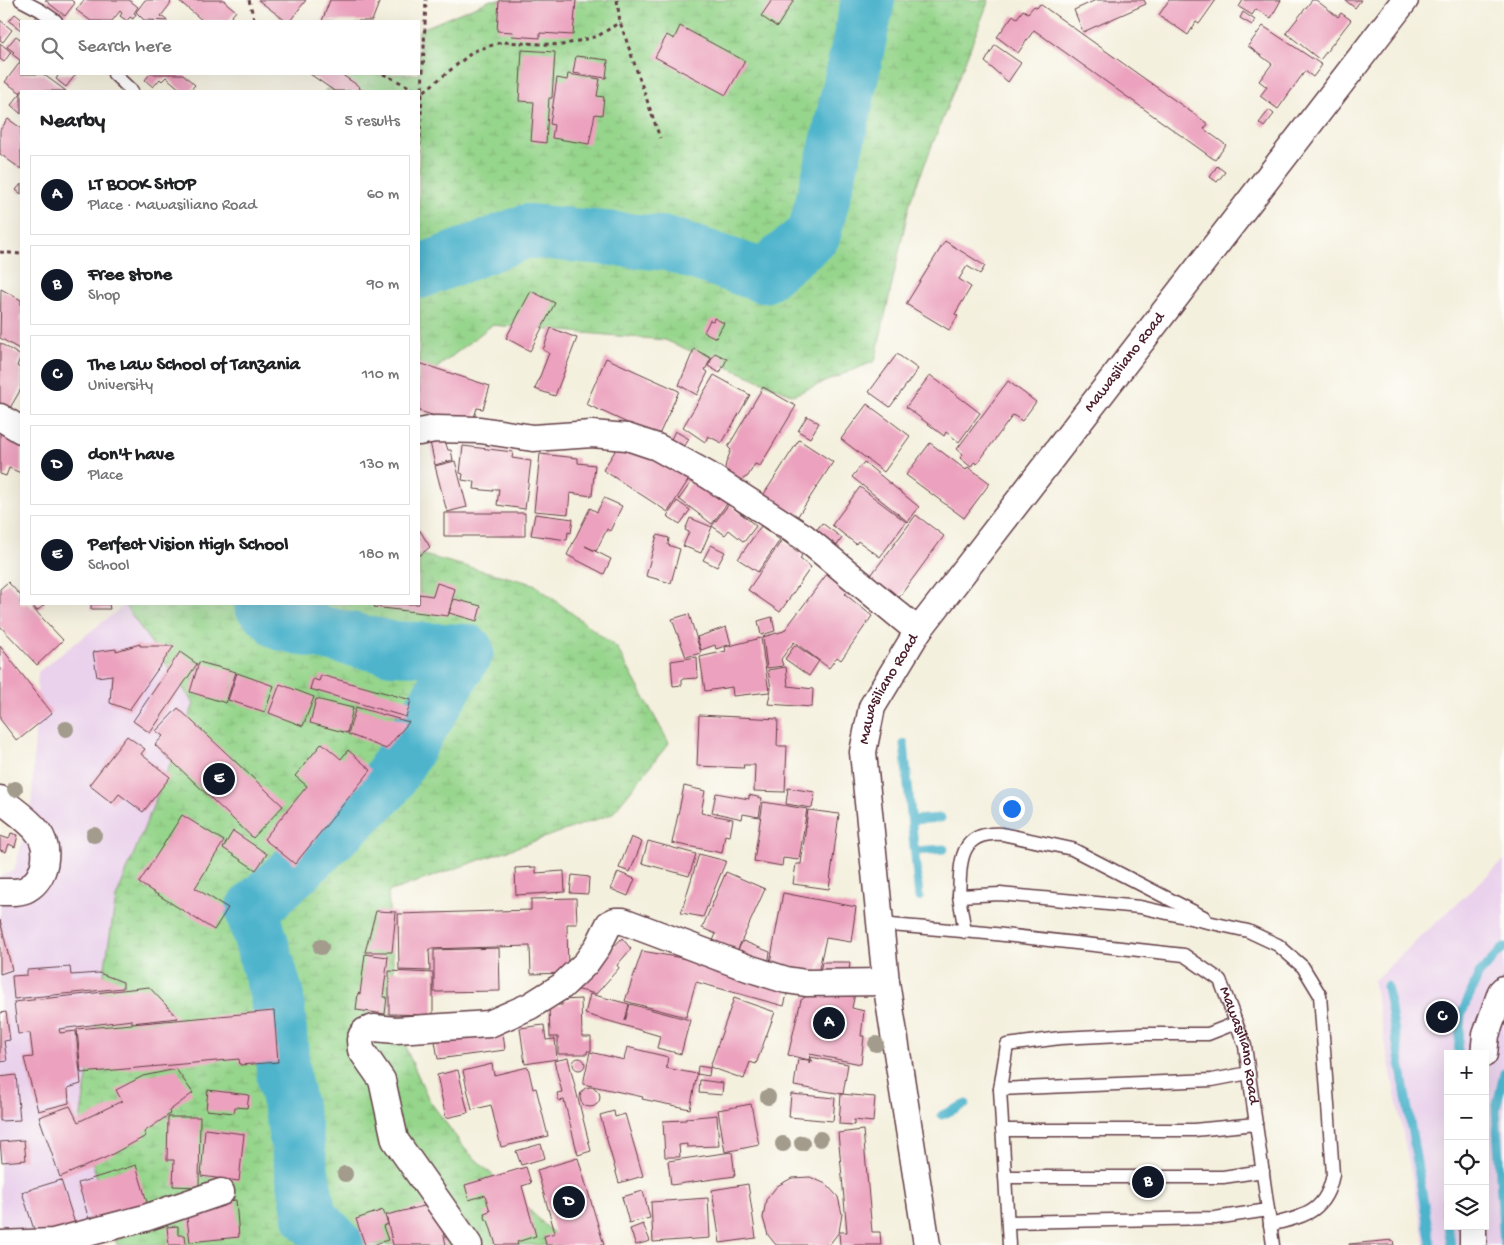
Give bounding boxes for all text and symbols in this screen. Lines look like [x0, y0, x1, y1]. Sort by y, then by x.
search box [20, 20, 420, 75]
icon: search [38, 34, 66, 62]
text: Search here [78, 36, 172, 59]
text: Nearby [40, 110, 105, 135]
text: 5 results [345, 113, 400, 132]
text: LT BOOK SHOP [88, 174, 196, 197]
text: A [52, 186, 62, 205]
text: 60 m [367, 186, 399, 205]
text: Place · Mawasiliano Road [88, 197, 257, 216]
text: Free stone [88, 264, 172, 287]
text: B [53, 276, 61, 295]
text: 90 m [367, 276, 399, 295]
text: Shop [88, 287, 120, 306]
street label: Mawasiliano Road [1081, 308, 1171, 416]
text: The Law School of Tanzania [88, 354, 300, 377]
text: C [53, 366, 61, 385]
text: 110 m [362, 366, 399, 385]
text: University [88, 377, 153, 396]
text: don't have [88, 444, 174, 467]
text: D [52, 456, 62, 475]
text: 130 m [360, 456, 399, 475]
text: Place [88, 467, 123, 486]
text: Perfect Vision High School [88, 534, 288, 557]
text: E [52, 546, 62, 565]
text: 180 m [360, 546, 399, 565]
text: School [88, 557, 130, 576]
street label: Mawasiliano Road [855, 629, 924, 746]
pin: E [203, 760, 235, 798]
your location [999, 796, 1025, 822]
street label: Mawasiliano Road [1214, 984, 1263, 1107]
pin: C [1426, 998, 1458, 1036]
pin: A [813, 1004, 845, 1042]
map controls [1444, 1050, 1489, 1230]
button: + [1444, 1050, 1489, 1095]
button: − [1444, 1095, 1489, 1140]
button: locate [1444, 1140, 1489, 1185]
pin: B [1132, 1163, 1164, 1201]
pin: D [553, 1183, 585, 1221]
button: layers [1444, 1185, 1489, 1230]

